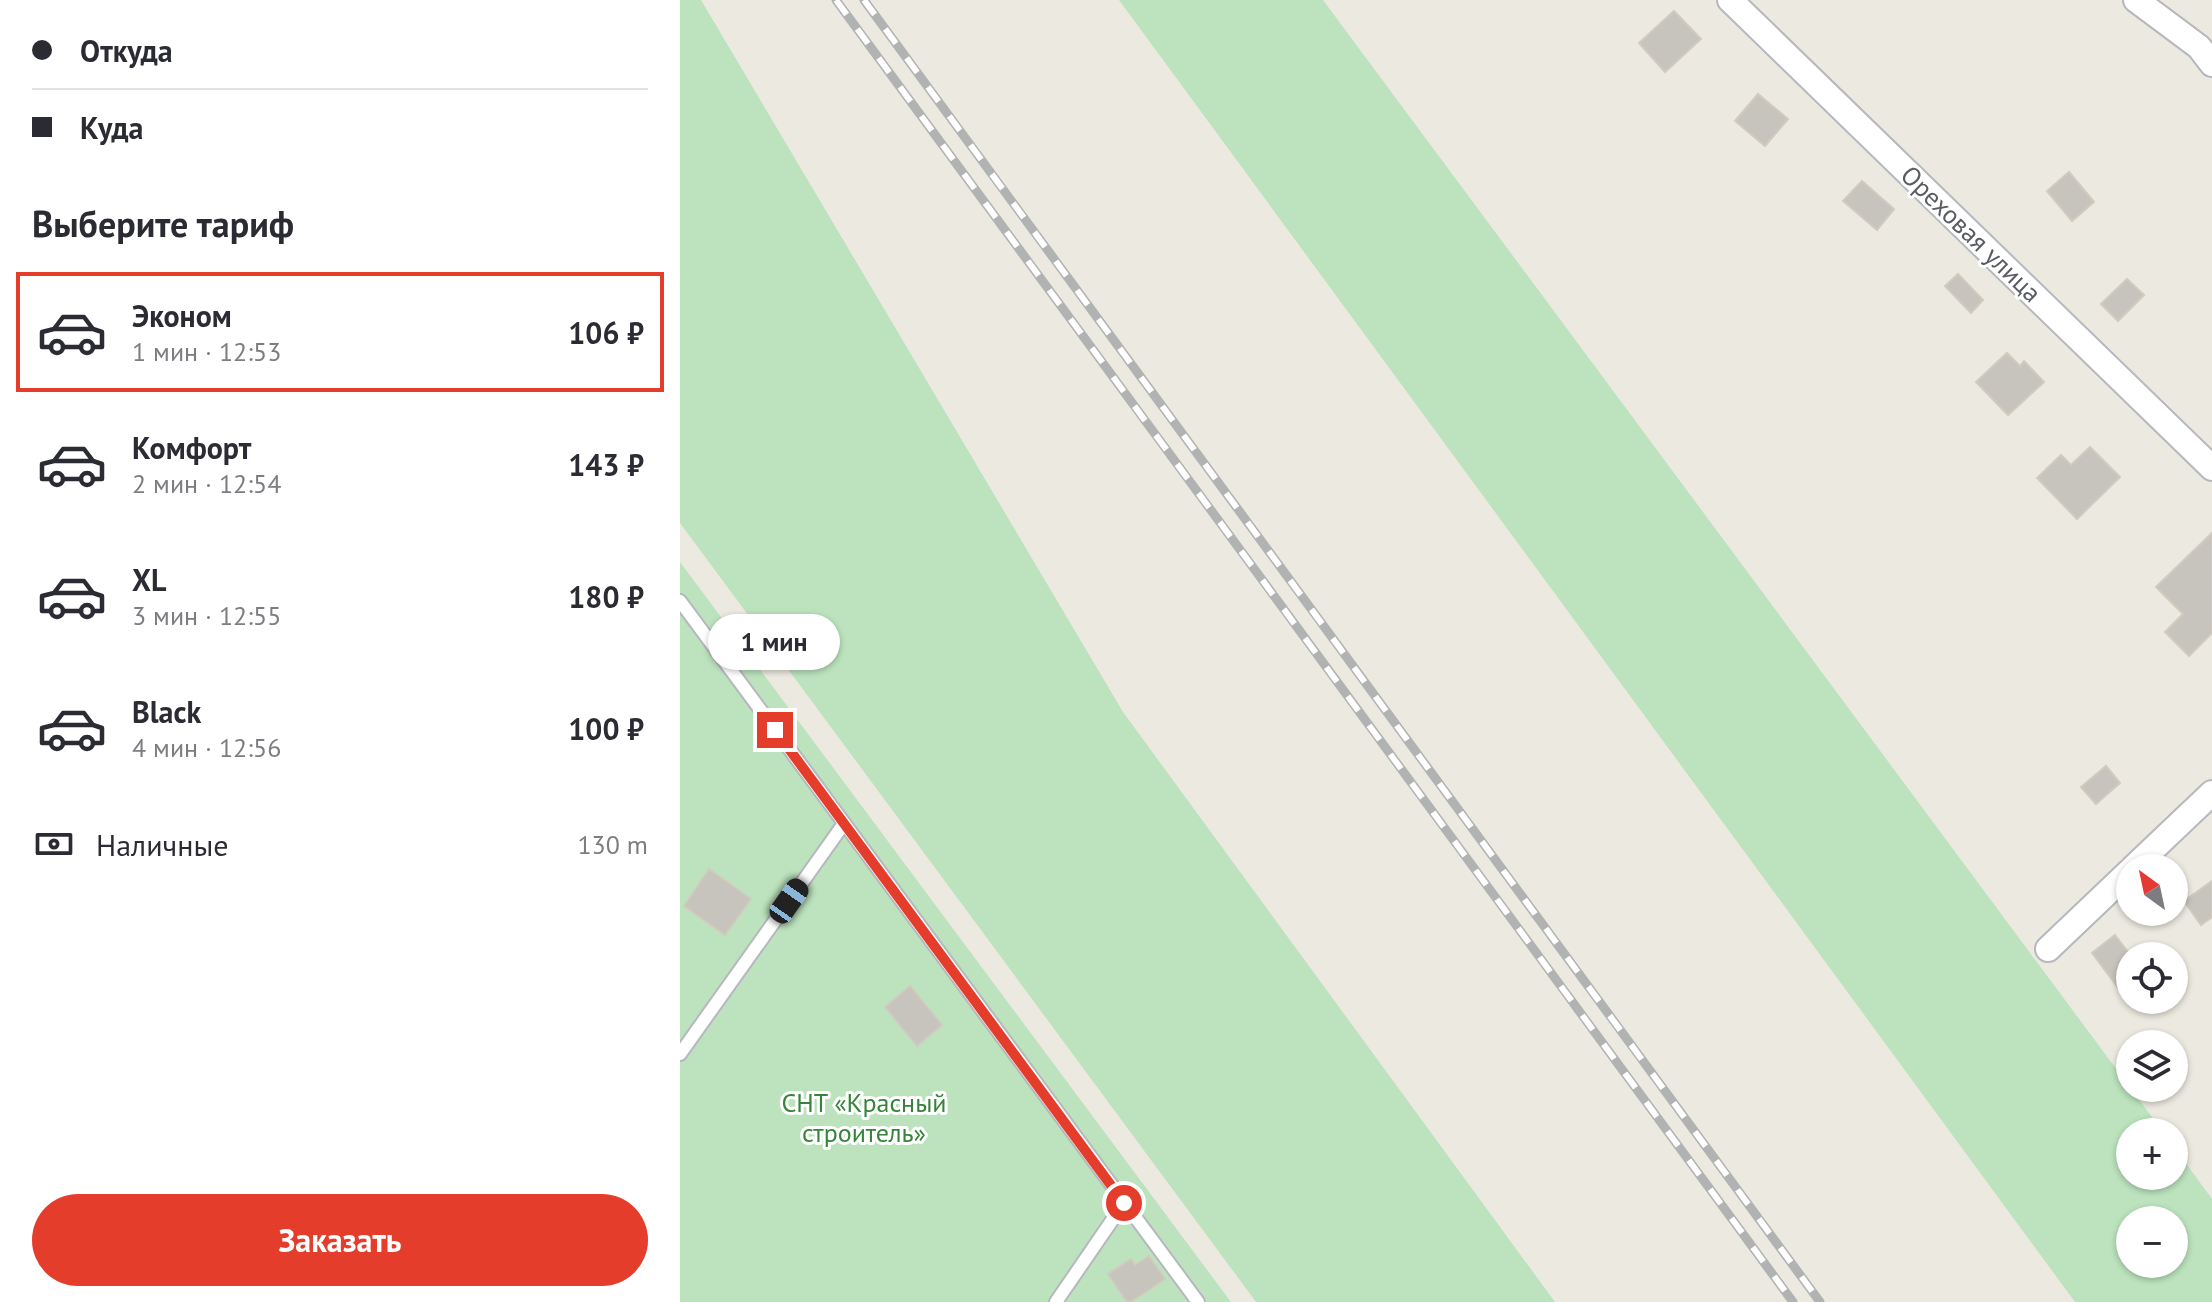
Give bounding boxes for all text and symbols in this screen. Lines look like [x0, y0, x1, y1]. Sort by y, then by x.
text: Откуда [80, 31, 173, 70]
text: Куда [80, 108, 143, 147]
street label: Ореховая улица [1894, 158, 2048, 309]
text: Выберите тариф [32, 200, 294, 247]
icon: car [36, 296, 108, 368]
text: Эконом [132, 296, 232, 335]
text: 106 ₽ [568, 313, 644, 352]
text: 1 мин · 12:53 [132, 335, 281, 368]
icon: car [36, 428, 108, 500]
text: Комфорт [132, 428, 251, 467]
text: 143 ₽ [568, 445, 644, 484]
text: 2 мин · 12:54 [132, 467, 281, 500]
icon: car [36, 560, 108, 632]
text: XL [132, 560, 166, 599]
text: 180 ₽ [568, 577, 644, 616]
text: 3 мин · 12:55 [132, 599, 281, 632]
callout: 1 мин [709, 614, 841, 670]
text: 1 мин [741, 625, 807, 658]
icon: car [36, 692, 108, 764]
text: Black [132, 692, 201, 731]
text: 100 ₽ [568, 709, 644, 748]
route end [757, 712, 793, 748]
text: 4 мин · 12:56 [132, 731, 281, 764]
icon: cash [32, 822, 76, 866]
text: Наличные [96, 825, 228, 864]
text: 130 m [577, 828, 648, 861]
north arrow [2116, 854, 2188, 926]
map controls [2116, 854, 2188, 1278]
car [765, 874, 813, 928]
button: locate [2116, 942, 2188, 1014]
button: layers [2116, 1030, 2188, 1102]
park label: СНТ «Красный строитель» [781, 1086, 947, 1149]
button: + [2116, 1118, 2188, 1190]
route start [1106, 1185, 1142, 1221]
button: Заказать [32, 1194, 648, 1286]
button: − [2116, 1206, 2188, 1278]

